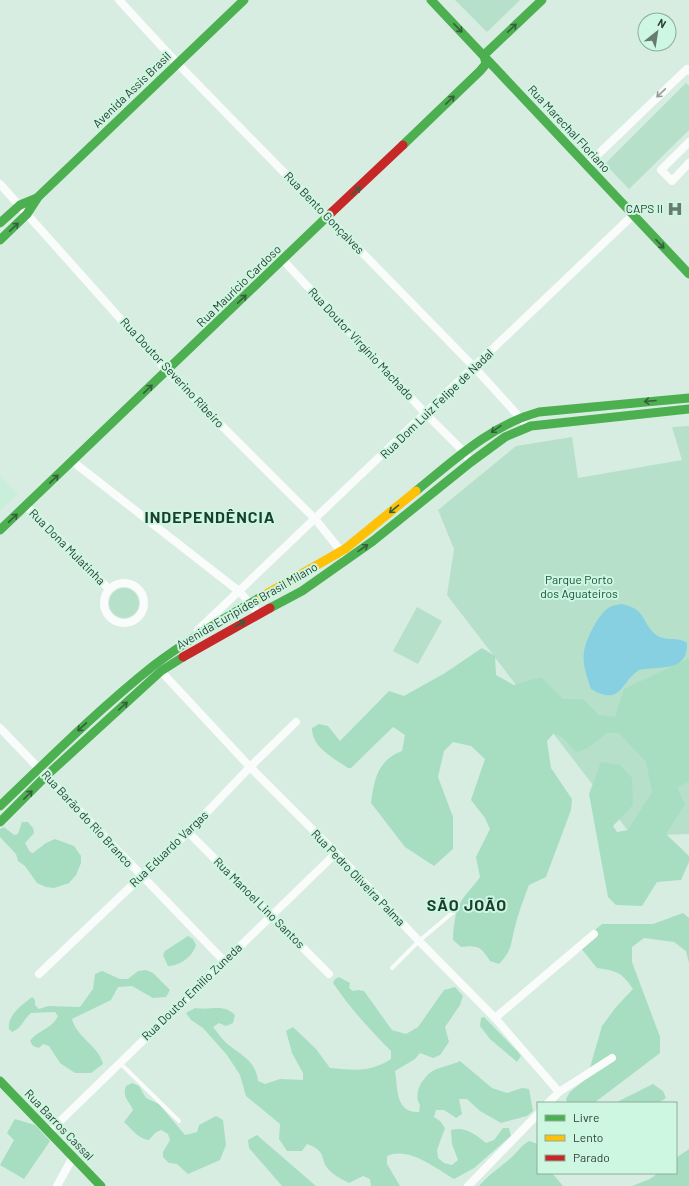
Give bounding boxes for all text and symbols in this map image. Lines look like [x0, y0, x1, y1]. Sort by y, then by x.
north arrow [637, 12, 677, 52]
text: N [656, 15, 669, 30]
one-way arrow [454, 23, 463, 33]
one-way arrow [507, 23, 517, 33]
street label: Avenida Assis Brasil [89, 48, 173, 130]
street label: Rua Marechal Floriano [526, 82, 614, 175]
one-way arrow [656, 89, 666, 98]
one-way arrow [445, 95, 455, 105]
street label: Rua Bento Gonçalves [282, 168, 368, 256]
one-way arrow [351, 186, 361, 195]
hospital icon: CAPS II [666, 200, 684, 218]
place label: CAPS II [626, 201, 663, 215]
one-way arrow [9, 222, 19, 232]
one-way arrow [655, 238, 664, 248]
street label: Rua Maurício Cardoso [193, 241, 283, 329]
street label: Rua Doutor Virgínio Machado [306, 284, 418, 402]
one-way arrow [237, 295, 247, 304]
street label: Rua Doutor Severino Ribeiro [118, 314, 227, 430]
street label: Rua Dom Luiz Felipe de Nadal [377, 346, 496, 461]
one-way arrow [143, 384, 153, 394]
one-way arrow [644, 397, 657, 404]
one-way arrow [491, 425, 502, 433]
one-way arrow [49, 474, 59, 484]
street label: Rua Dona Mulatinha [27, 505, 109, 587]
one-way arrow [389, 505, 399, 514]
district label: INDEPENDÊNCIA [145, 507, 275, 526]
one-way arrow [8, 513, 18, 523]
one-way arrow [357, 544, 368, 552]
street label: Avenida Euripides Brasil Milano [173, 559, 320, 651]
park label: Parque Porto dos Aguateiros [540, 572, 618, 600]
one-way arrow [234, 619, 246, 627]
one-way arrow [118, 701, 128, 711]
one-way arrow [77, 723, 87, 732]
street label: Rua Barão do Rio Branco [39, 767, 136, 870]
one-way arrow [23, 790, 33, 799]
street label: Rua Eduardo Vargas [126, 807, 211, 889]
street label: Rua Pedro Oliveira Palma [309, 826, 408, 928]
street label: Rua Manoel Lino Santos [211, 854, 308, 951]
district label: SÃO JOÃO [427, 895, 507, 914]
street label: Rua Doutor Emilio Zuneda [138, 940, 244, 1043]
street label: Rua Barros Cassal [22, 1086, 97, 1163]
legend [537, 1102, 677, 1174]
text: Livre [573, 1110, 599, 1124]
text: Lento [573, 1130, 603, 1144]
text: Parado [573, 1150, 610, 1164]

